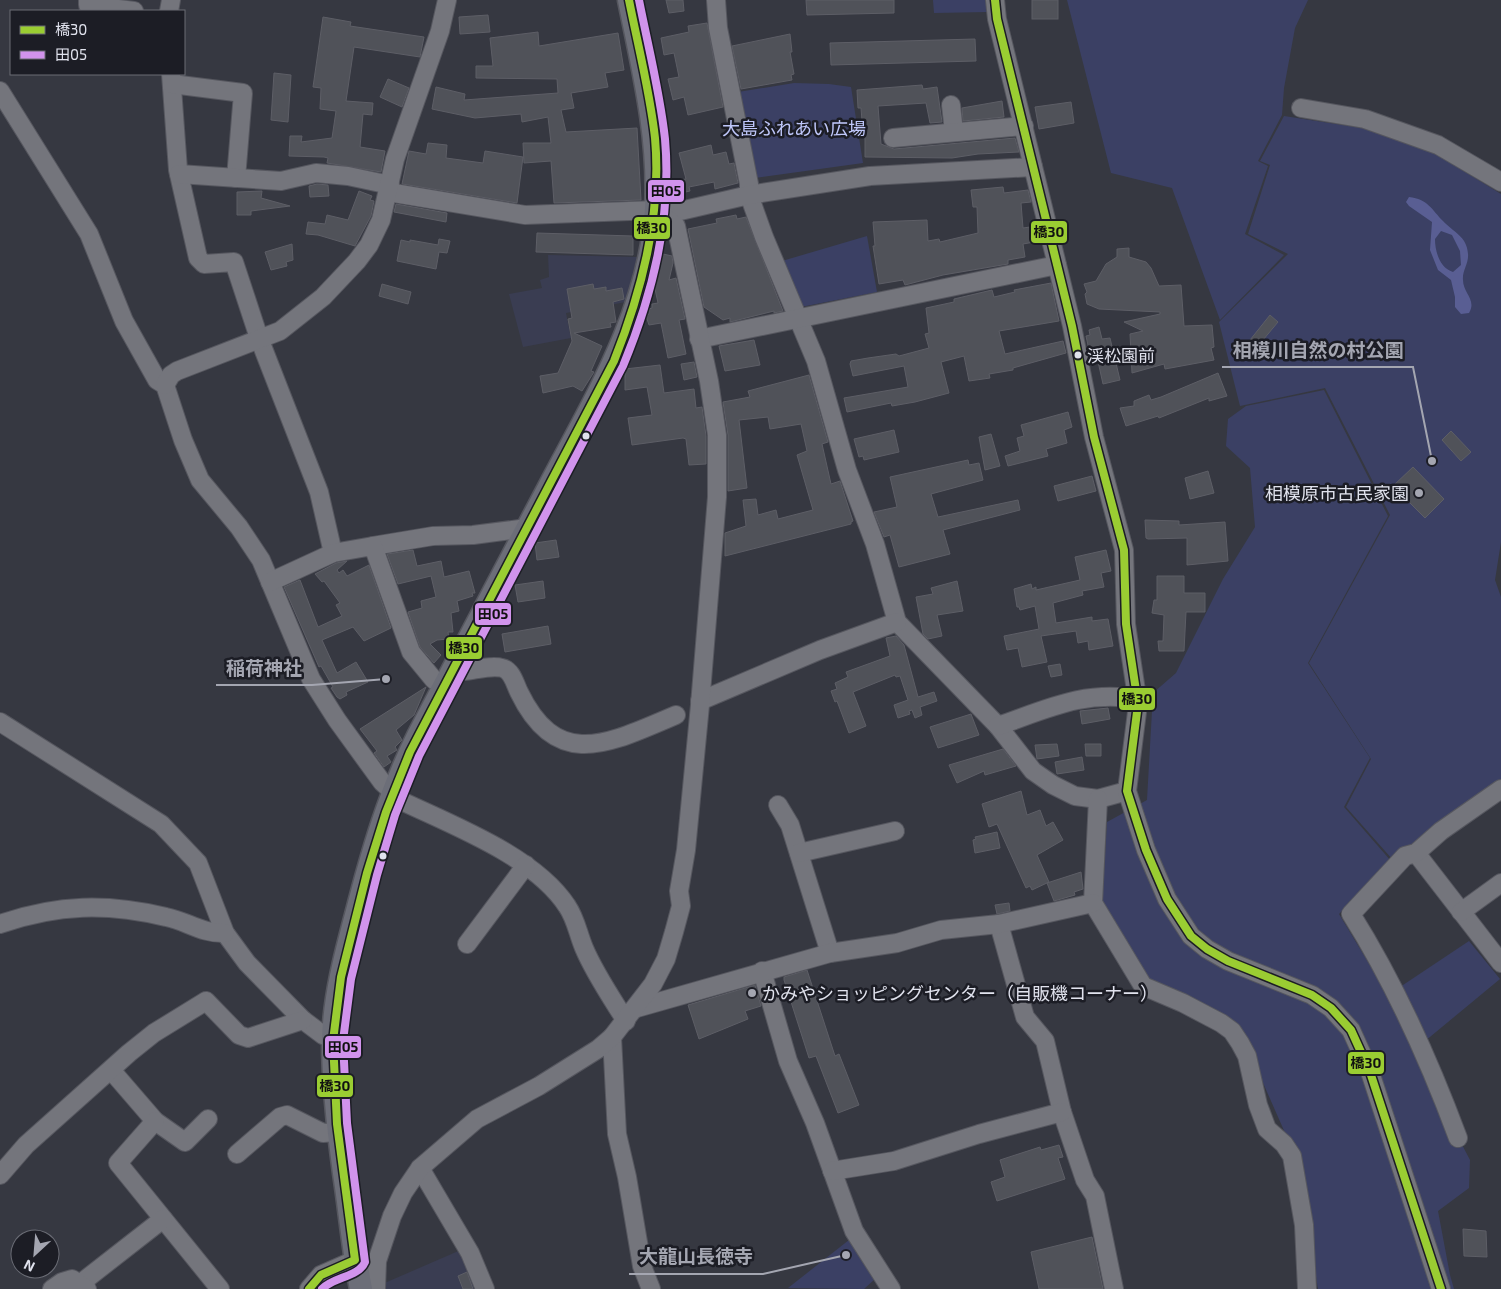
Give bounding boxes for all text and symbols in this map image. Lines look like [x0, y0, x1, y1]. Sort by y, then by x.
legend [10, 10, 185, 75]
text: 橋30 [55, 20, 87, 38]
text: 田05 [55, 45, 87, 63]
park label: 大島ふれあい広場 [722, 117, 866, 139]
line badge: 田05 [647, 179, 685, 203]
text: 田05 [651, 182, 682, 199]
line badge: 橋30 [633, 216, 671, 240]
text: 橋30 [637, 219, 668, 236]
line badge: 橋30 [1030, 220, 1068, 244]
text: 橋30 [1034, 223, 1065, 240]
callout: 相模川自然の村公園 [1222, 333, 1413, 367]
text: 相模川自然の村公園 [1232, 338, 1404, 361]
place label: 渓松園前 [1087, 345, 1155, 365]
marker: 渓松園前 [1073, 350, 1083, 360]
unlabelled marker [581, 431, 591, 441]
place label: 相模原市古民家園 [1265, 482, 1409, 504]
marker: 相模原市古民家園 [1413, 487, 1425, 499]
line badge: 田05 [474, 602, 512, 626]
text: 田05 [478, 605, 509, 622]
line badge: 橋30 [445, 636, 483, 660]
text: 橋30 [449, 639, 480, 656]
callout: 稲荷神社 [216, 651, 312, 685]
text: 稲荷神社 [226, 656, 302, 679]
line badge: 橋30 [1118, 687, 1156, 711]
text: 橋30 [1122, 690, 1153, 707]
unlabelled marker [378, 851, 388, 861]
place label: かみやショッピングセンター（自販機コーナー） [762, 982, 1158, 1004]
marker: かみやショッピングセンター（自販機コーナー） [746, 987, 758, 999]
line badge: 田05 [324, 1035, 362, 1059]
text: 田05 [328, 1038, 359, 1055]
line badge: 橋30 [1347, 1051, 1385, 1075]
text: 橋30 [1351, 1054, 1382, 1071]
line badge: 橋30 [316, 1074, 354, 1098]
text: 橋30 [320, 1077, 351, 1094]
north arrow [10, 1229, 60, 1279]
callout: 大龍山長徳寺 [629, 1240, 763, 1274]
text: 大龍山長徳寺 [639, 1244, 753, 1267]
text: N [21, 1256, 37, 1276]

